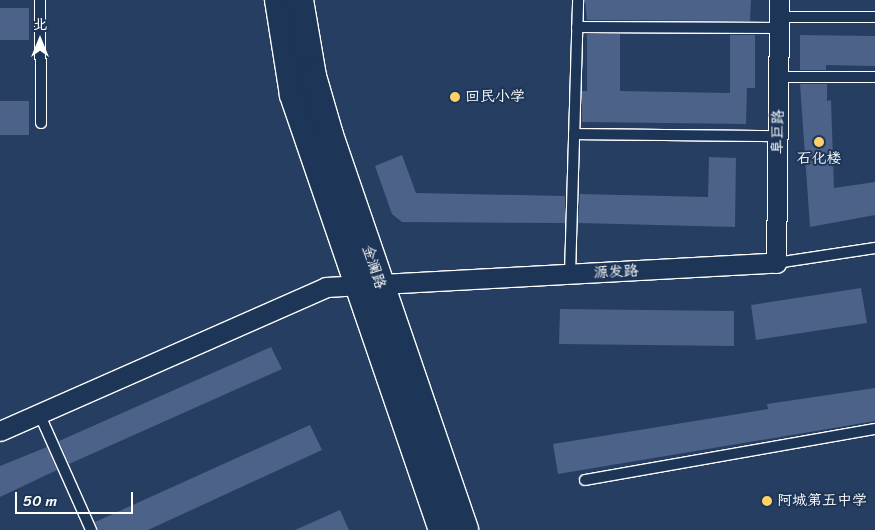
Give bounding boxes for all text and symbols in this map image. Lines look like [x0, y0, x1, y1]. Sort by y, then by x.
text: 北 [33, 12, 47, 37]
north arrow [15, 15, 65, 65]
place label: 回民小学 [465, 88, 525, 106]
marker: 回民小学 [449, 91, 461, 103]
street label: 阜巨路 [769, 109, 787, 155]
marker: 石化楼 [813, 136, 825, 148]
place label: 石化楼 [797, 150, 841, 168]
street label: 金澜路 [358, 243, 390, 291]
street label: 源发路 [593, 262, 639, 282]
scale bar [18, 482, 135, 514]
text: 50 m [23, 488, 57, 514]
place label: 阿城第五中学 [777, 492, 867, 510]
marker: 阿城第五中学 [761, 495, 773, 507]

